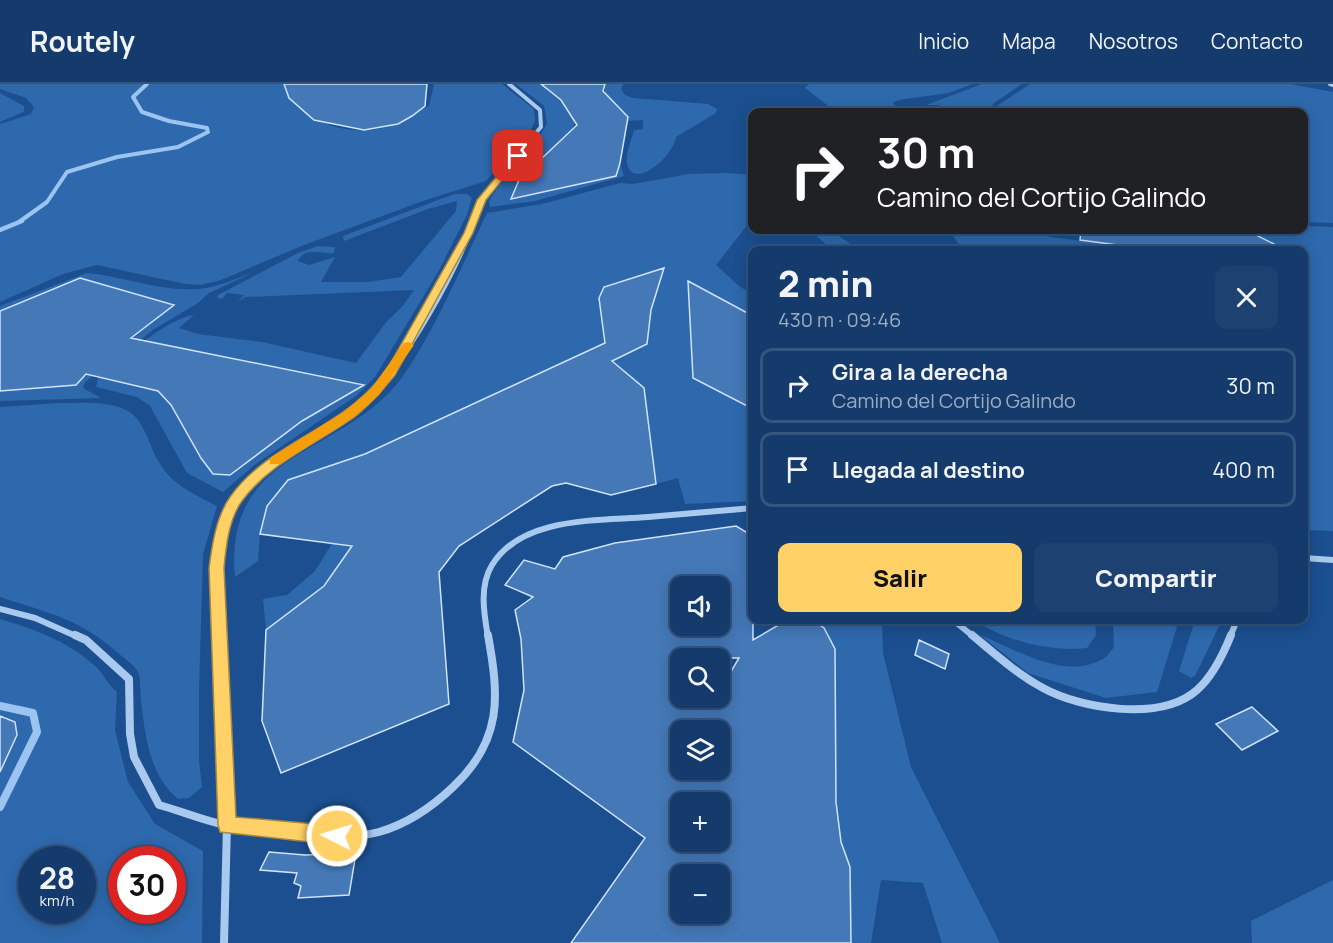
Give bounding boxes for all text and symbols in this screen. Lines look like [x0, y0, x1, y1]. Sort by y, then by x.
text: Routely [30, 22, 135, 60]
text: Inicio [918, 27, 969, 55]
text: Mapa [1002, 27, 1056, 55]
text: Nosotros [1089, 27, 1178, 55]
text: Contacto [1211, 27, 1303, 55]
text: 30 m [877, 123, 975, 181]
pin [492, 130, 543, 181]
icon: right [778, 132, 856, 210]
icon: arrive [501, 139, 534, 172]
text: Camino del Cortijo Galindo [877, 178, 1206, 215]
text: 2 min [778, 259, 873, 308]
button: close [1215, 266, 1278, 329]
text: 430 m · 09:46 [778, 306, 901, 333]
text: Gira a la derecha [832, 357, 1008, 387]
icon: right [781, 369, 814, 402]
text: 30 m [1226, 371, 1275, 401]
text: Camino del Cortijo Galindo [832, 387, 1076, 414]
icon: arrive [781, 453, 814, 486]
text: Llegada al destino [832, 455, 1025, 485]
text: 400 m [1212, 455, 1275, 485]
button: Salir [778, 543, 1022, 612]
button: Compartir [1034, 543, 1278, 612]
map controls [670, 576, 730, 924]
button: sound [670, 576, 730, 636]
button: search [670, 648, 730, 708]
button: layers [670, 720, 730, 780]
button: + [670, 792, 730, 852]
position arrow [305, 804, 369, 868]
speed limit sign: 30 [108, 846, 186, 924]
text: 28 [39, 857, 75, 898]
button: − [670, 864, 730, 924]
text: km/h [40, 890, 74, 911]

